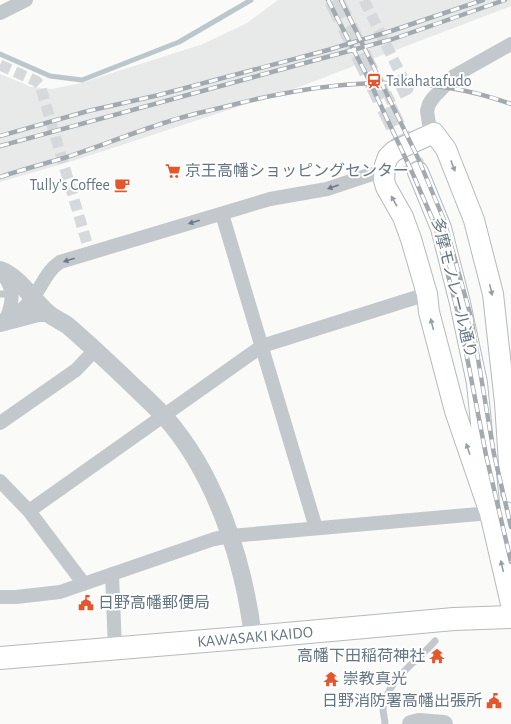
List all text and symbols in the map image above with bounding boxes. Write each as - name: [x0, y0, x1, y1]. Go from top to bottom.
- station icon: Takahatafudo: [365, 72, 383, 90]
- place label: Takahatafudo: [386, 73, 472, 89]
- one-way arrow: [451, 161, 457, 173]
- supermarket icon: 京王高幡ショッピングセンター: [164, 162, 182, 180]
- place label: 京王高幡ショッピングセンター: [185, 162, 409, 179]
- cafe icon: Tully's Coffee: [113, 176, 131, 194]
- place label: Tully's Coffee: [30, 177, 110, 194]
- one-way arrow: [327, 184, 339, 190]
- one-way arrow: [390, 195, 397, 207]
- street label: 多摩モノレール通り: [429, 216, 480, 360]
- one-way arrow: [187, 219, 199, 225]
- one-way arrow: [63, 257, 75, 263]
- one-way arrow: [489, 284, 495, 296]
- one-way arrow: [429, 318, 435, 330]
- one-way arrow: [465, 443, 471, 455]
- one-way arrow: [499, 560, 505, 572]
- public building icon: 日野高幡郵便局: [77, 594, 95, 612]
- place label: 日野高幡郵便局: [98, 594, 210, 611]
- street label: KAWASAKI KAIDO: [196, 624, 314, 650]
- place label: 高幡下田稲荷神社: [297, 647, 425, 664]
- temple icon: 高幡下田稲荷神社: [428, 647, 446, 665]
- temple icon: 崇教真光: [322, 670, 340, 688]
- place label: 崇教真光: [343, 670, 407, 687]
- place label: 日野消防署高幡出張所: [322, 692, 482, 709]
- public building icon: 日野消防署高幡出張所: [485, 692, 503, 710]

